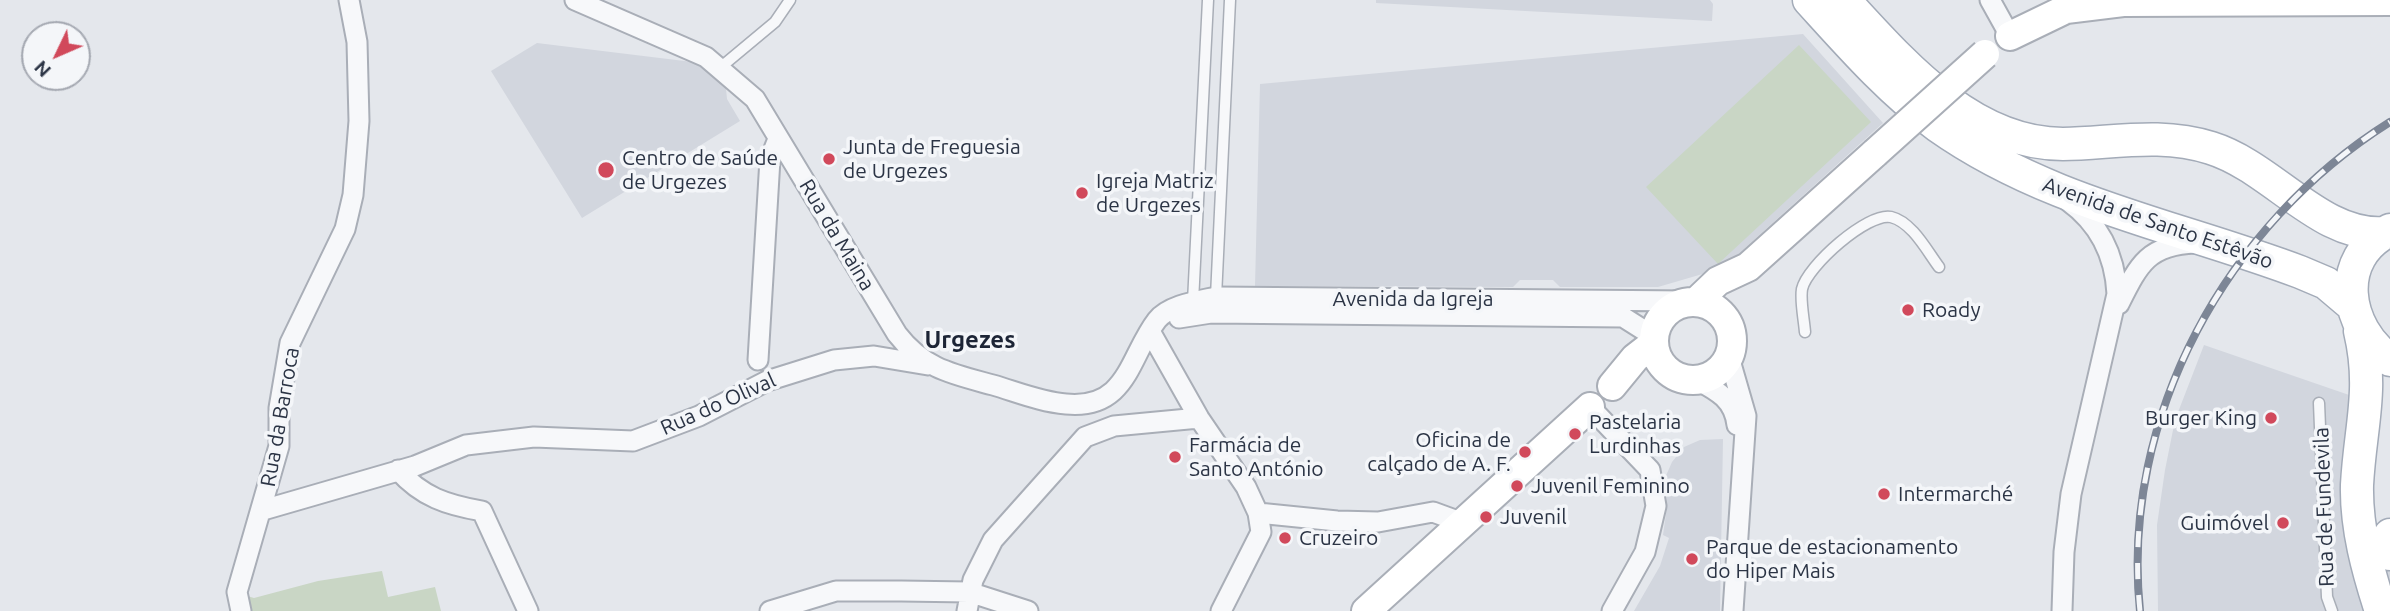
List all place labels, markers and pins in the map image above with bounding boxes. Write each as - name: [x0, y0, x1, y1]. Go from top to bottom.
- place label: Junta de Freguesia de Urgezes: [843, 134, 1021, 184]
- place label: Centro de Saúde de Urgezes: [622, 145, 778, 195]
- marker: Junta de Freguesia de Urgezes: [821, 151, 837, 167]
- marker: Centro de Saúde de Urgezes: [596, 160, 616, 180]
- place label: Igreja Matriz de Urgezes: [1096, 168, 1214, 218]
- marker: Igreja Matriz de Urgezes: [1074, 185, 1090, 201]
- place label: Roady: [1922, 297, 1981, 323]
- marker: Roady: [1900, 302, 1916, 318]
- place label: Burger King: [2145, 405, 2257, 431]
- place label: Pastelaria Lurdinhas: [1589, 409, 1681, 459]
- marker: Burger King: [2263, 410, 2279, 426]
- marker: Pastelaria Lurdinhas: [1567, 426, 1583, 442]
- place label: Oficina de calçado de A. F.: [1367, 427, 1511, 477]
- place label: Farmácia de Santo António: [1189, 432, 1324, 482]
- marker: Oficina de calçado de A. F.: [1517, 444, 1533, 460]
- marker: Farmácia de Santo António: [1167, 449, 1183, 465]
- place label: Juvenil Feminino: [1531, 473, 1690, 499]
- marker: Juvenil Feminino: [1509, 478, 1525, 494]
- place label: Intermarché: [1898, 481, 2013, 507]
- marker: Intermarché: [1876, 486, 1892, 502]
- place label: Juvenil: [1500, 504, 1567, 530]
- marker: Juvenil: [1478, 509, 1494, 525]
- place label: Guimóvel: [2180, 510, 2269, 536]
- marker: Guimóvel: [2275, 515, 2291, 531]
- place label: Cruzeiro: [1299, 525, 1378, 551]
- marker: Cruzeiro: [1277, 530, 1293, 546]
- place label: Parque de estacionamento do Hiper Mais: [1706, 534, 1958, 584]
- marker: Parque de estacionamento do Hiper Mais: [1684, 551, 1700, 567]

